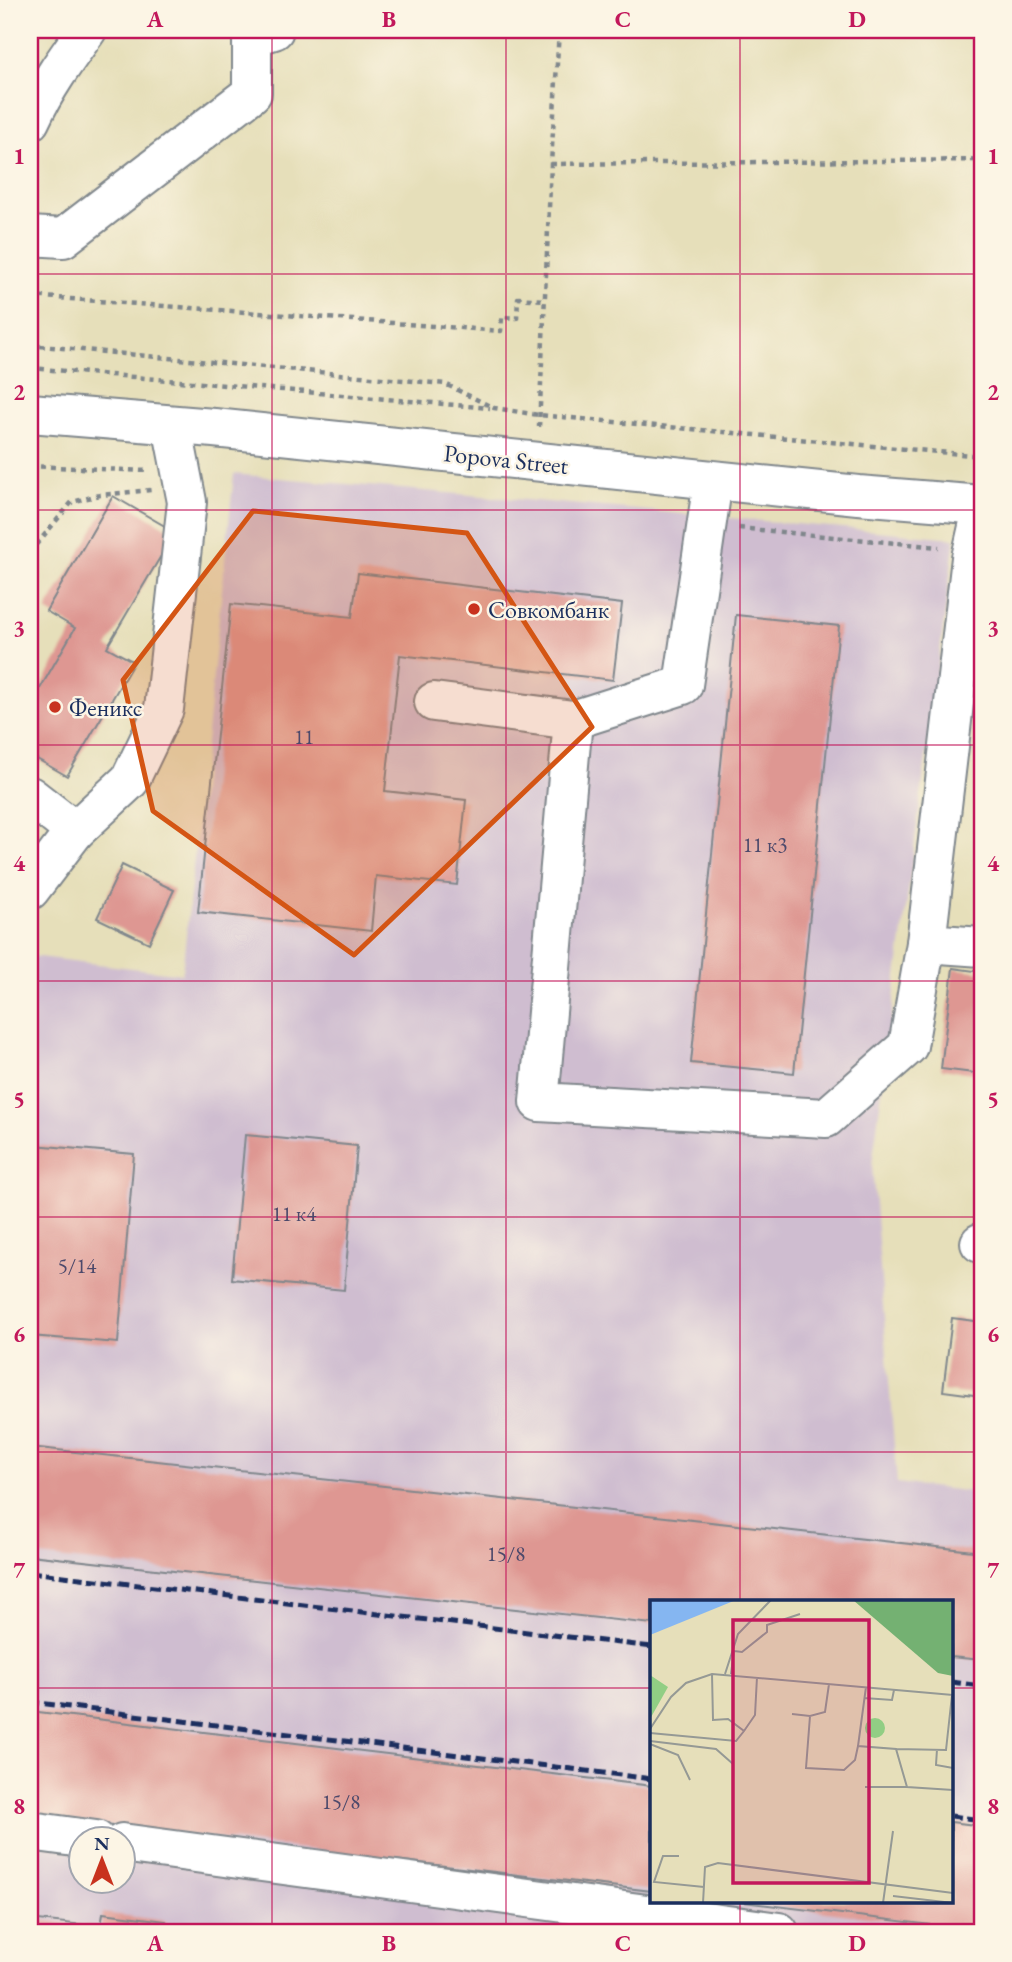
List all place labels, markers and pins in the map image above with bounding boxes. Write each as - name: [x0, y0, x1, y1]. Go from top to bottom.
- place label: Совкомбанк: [488, 594, 610, 625]
- marker: Совкомбанк: [466, 601, 482, 617]
- place label: Феникс: [69, 692, 143, 723]
- marker: Феникс: [47, 699, 63, 715]

